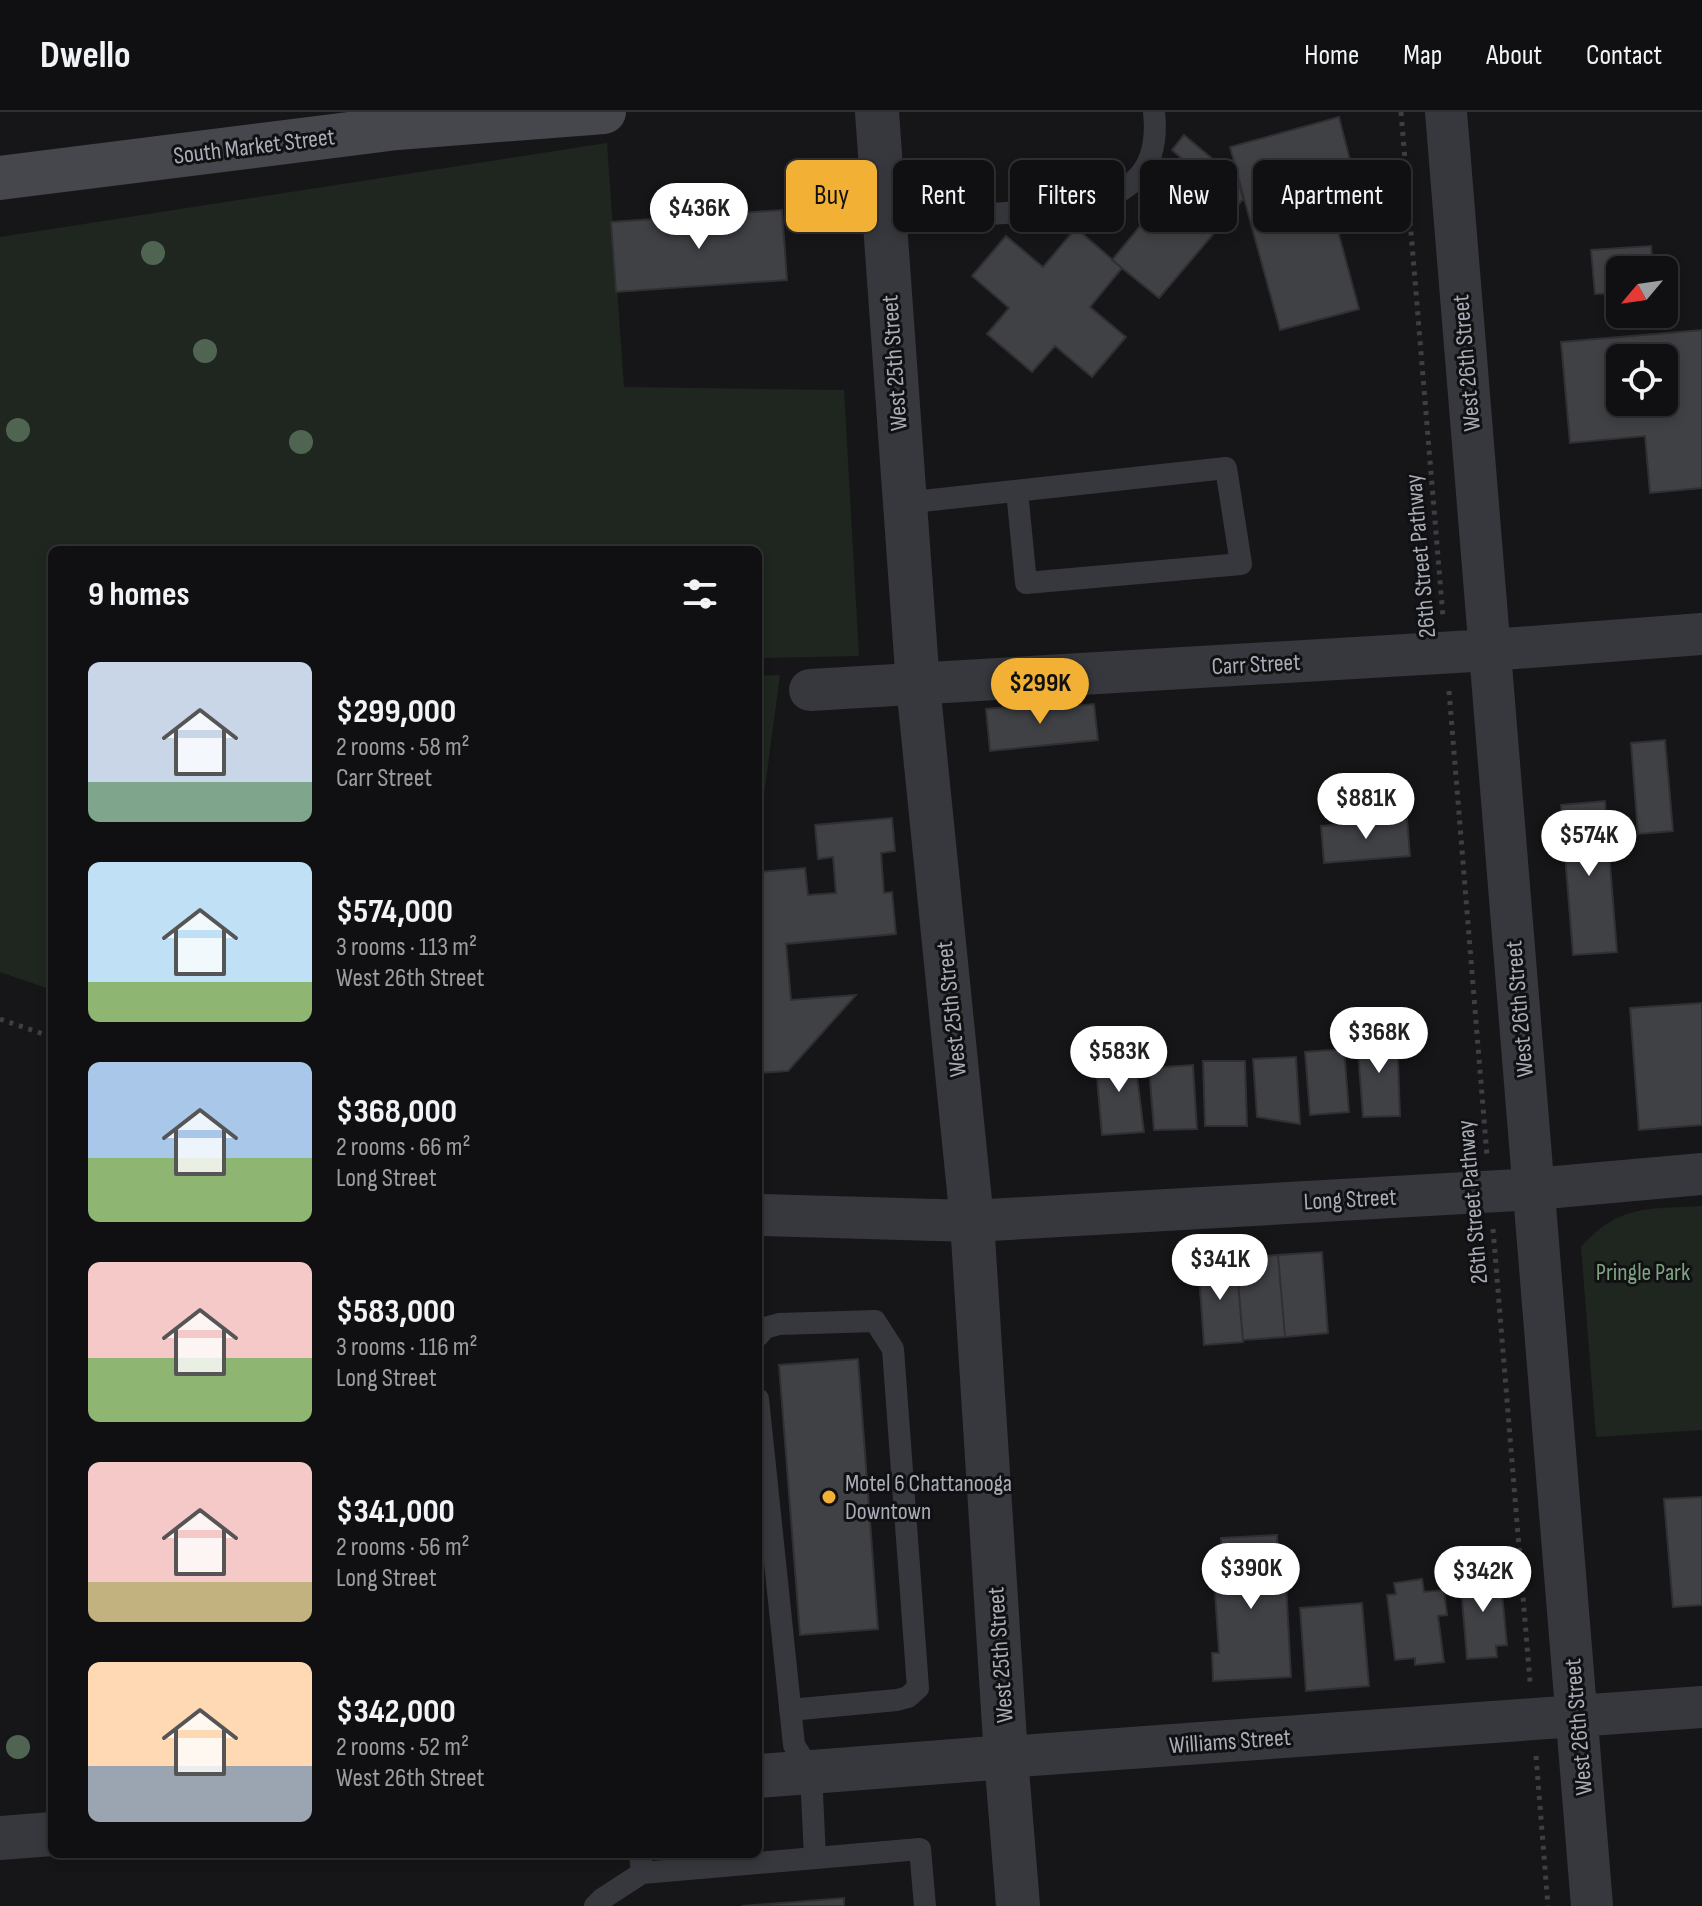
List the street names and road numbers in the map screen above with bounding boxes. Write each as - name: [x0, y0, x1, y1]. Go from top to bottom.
- street label: South Market Street: [172, 122, 336, 171]
- street label: West 26th Street: [1446, 293, 1487, 432]
- street label: West 25th Street: [875, 294, 914, 432]
- street label: 26th Street Pathway: [1399, 473, 1442, 639]
- street label: Carr Street: [1211, 648, 1301, 681]
- street label: West 26th Street: [1499, 939, 1540, 1078]
- street label: West 25th Street: [930, 940, 973, 1078]
- street label: 26th Street Pathway: [1451, 1119, 1494, 1285]
- street label: Long Street: [1303, 1183, 1397, 1216]
- street label: West 25th Street: [981, 1586, 1020, 1724]
- street label: West 26th Street: [1558, 1657, 1599, 1796]
- street label: Williams Street: [1168, 1723, 1292, 1760]

